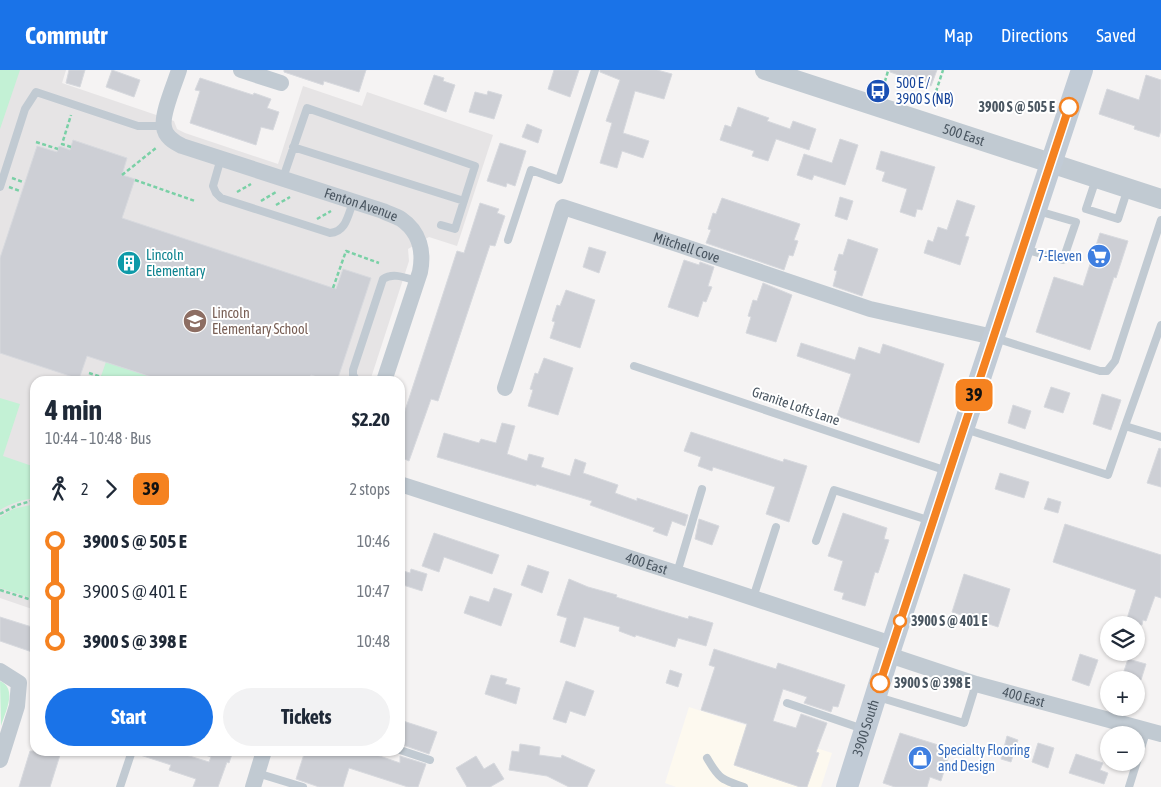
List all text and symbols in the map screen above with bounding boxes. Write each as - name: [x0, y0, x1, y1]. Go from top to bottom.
- text: Commutr: [25, 22, 107, 49]
- text: Map: [944, 25, 973, 46]
- text: Directions: [1001, 25, 1068, 46]
- text: Saved: [1096, 25, 1136, 46]
- place label: 500 E / 3900 S (NB): [896, 75, 954, 107]
- bus stop icon: 500 E / 3900 S (NB): [865, 78, 891, 104]
- marker: 3900 S @ 505 E: [1059, 97, 1079, 117]
- place label: 3900 S @ 505 E: [979, 99, 1055, 115]
- street label: 500 East: [941, 120, 987, 149]
- street label: Fenton Avenue: [322, 185, 400, 224]
- street label: Mitchell Cove: [651, 229, 722, 266]
- supermarket icon: 7-Eleven: [1086, 243, 1112, 269]
- place label: Lincoln Elementary: [146, 247, 206, 279]
- place label: 7-Eleven: [1037, 248, 1082, 264]
- building icon: Lincoln Elementary: [116, 250, 142, 276]
- place label: Lincoln Elementary School: [212, 305, 308, 337]
- school or university icon: Lincoln Elementary School: [182, 308, 208, 334]
- line badge: 39: [952, 379, 996, 411]
- street label: Granite Lofts Lane: [750, 383, 842, 429]
- text: 39: [966, 384, 982, 405]
- text: 4 min: [45, 394, 102, 426]
- text: $2.20: [352, 408, 390, 430]
- text: 10:44 – 10:48 · Bus: [45, 429, 151, 447]
- icon: walk: [45, 475, 73, 503]
- icon: forward: [97, 475, 125, 503]
- text: 39: [143, 478, 159, 499]
- text: 2: [81, 480, 89, 498]
- text: 2 stops: [349, 480, 390, 498]
- text: 3900 S @ 505 E: [83, 530, 187, 552]
- text: 10:46: [357, 532, 390, 550]
- street label: 400 East: [624, 549, 670, 578]
- text: 3900 S @ 401 E: [83, 580, 187, 602]
- text: 10:47: [357, 582, 390, 600]
- place label: 3900 S @ 401 E: [911, 613, 988, 629]
- marker: 3900 S @ 401 E: [893, 614, 907, 628]
- map controls: [1100, 616, 1145, 771]
- button: layers: [1100, 616, 1145, 661]
- text: 3900 S @ 398 E: [83, 630, 187, 652]
- text: 10:48: [357, 632, 390, 650]
- button: +: [1100, 671, 1145, 716]
- marker: 3900 S @ 398 E: [870, 673, 890, 693]
- place label: 3900 S @ 398 E: [894, 675, 971, 691]
- street label: 400 East: [1001, 684, 1047, 710]
- button: Start: [45, 688, 213, 746]
- button: Tickets: [223, 688, 390, 746]
- street label: 3900 South: [849, 698, 882, 758]
- button: −: [1100, 726, 1145, 771]
- place label: Specialty Flooring and Design: [938, 742, 1030, 774]
- shop icon: Specialty Flooring and Design: [907, 745, 933, 771]

